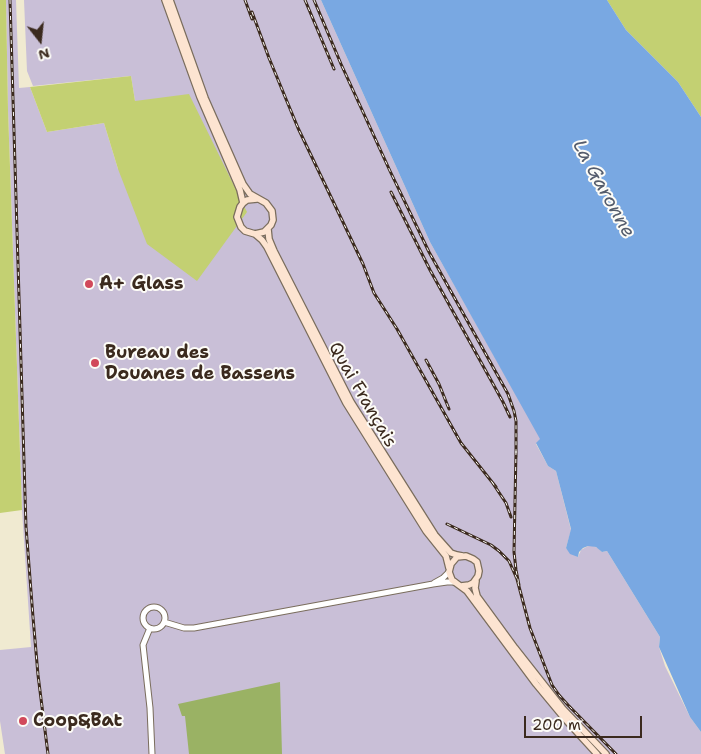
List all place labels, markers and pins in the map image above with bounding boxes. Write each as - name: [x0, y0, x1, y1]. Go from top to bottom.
- place label: A+ Glass: [99, 273, 184, 295]
- marker: A+ Glass: [83, 278, 95, 290]
- place label: Bureau des Douanes de Bassens: [105, 342, 295, 384]
- marker: Bureau des Douanes de Bassens: [89, 357, 101, 369]
- place label: Coop&Bat: [33, 710, 122, 732]
- marker: Coop&Bat: [17, 715, 29, 727]

